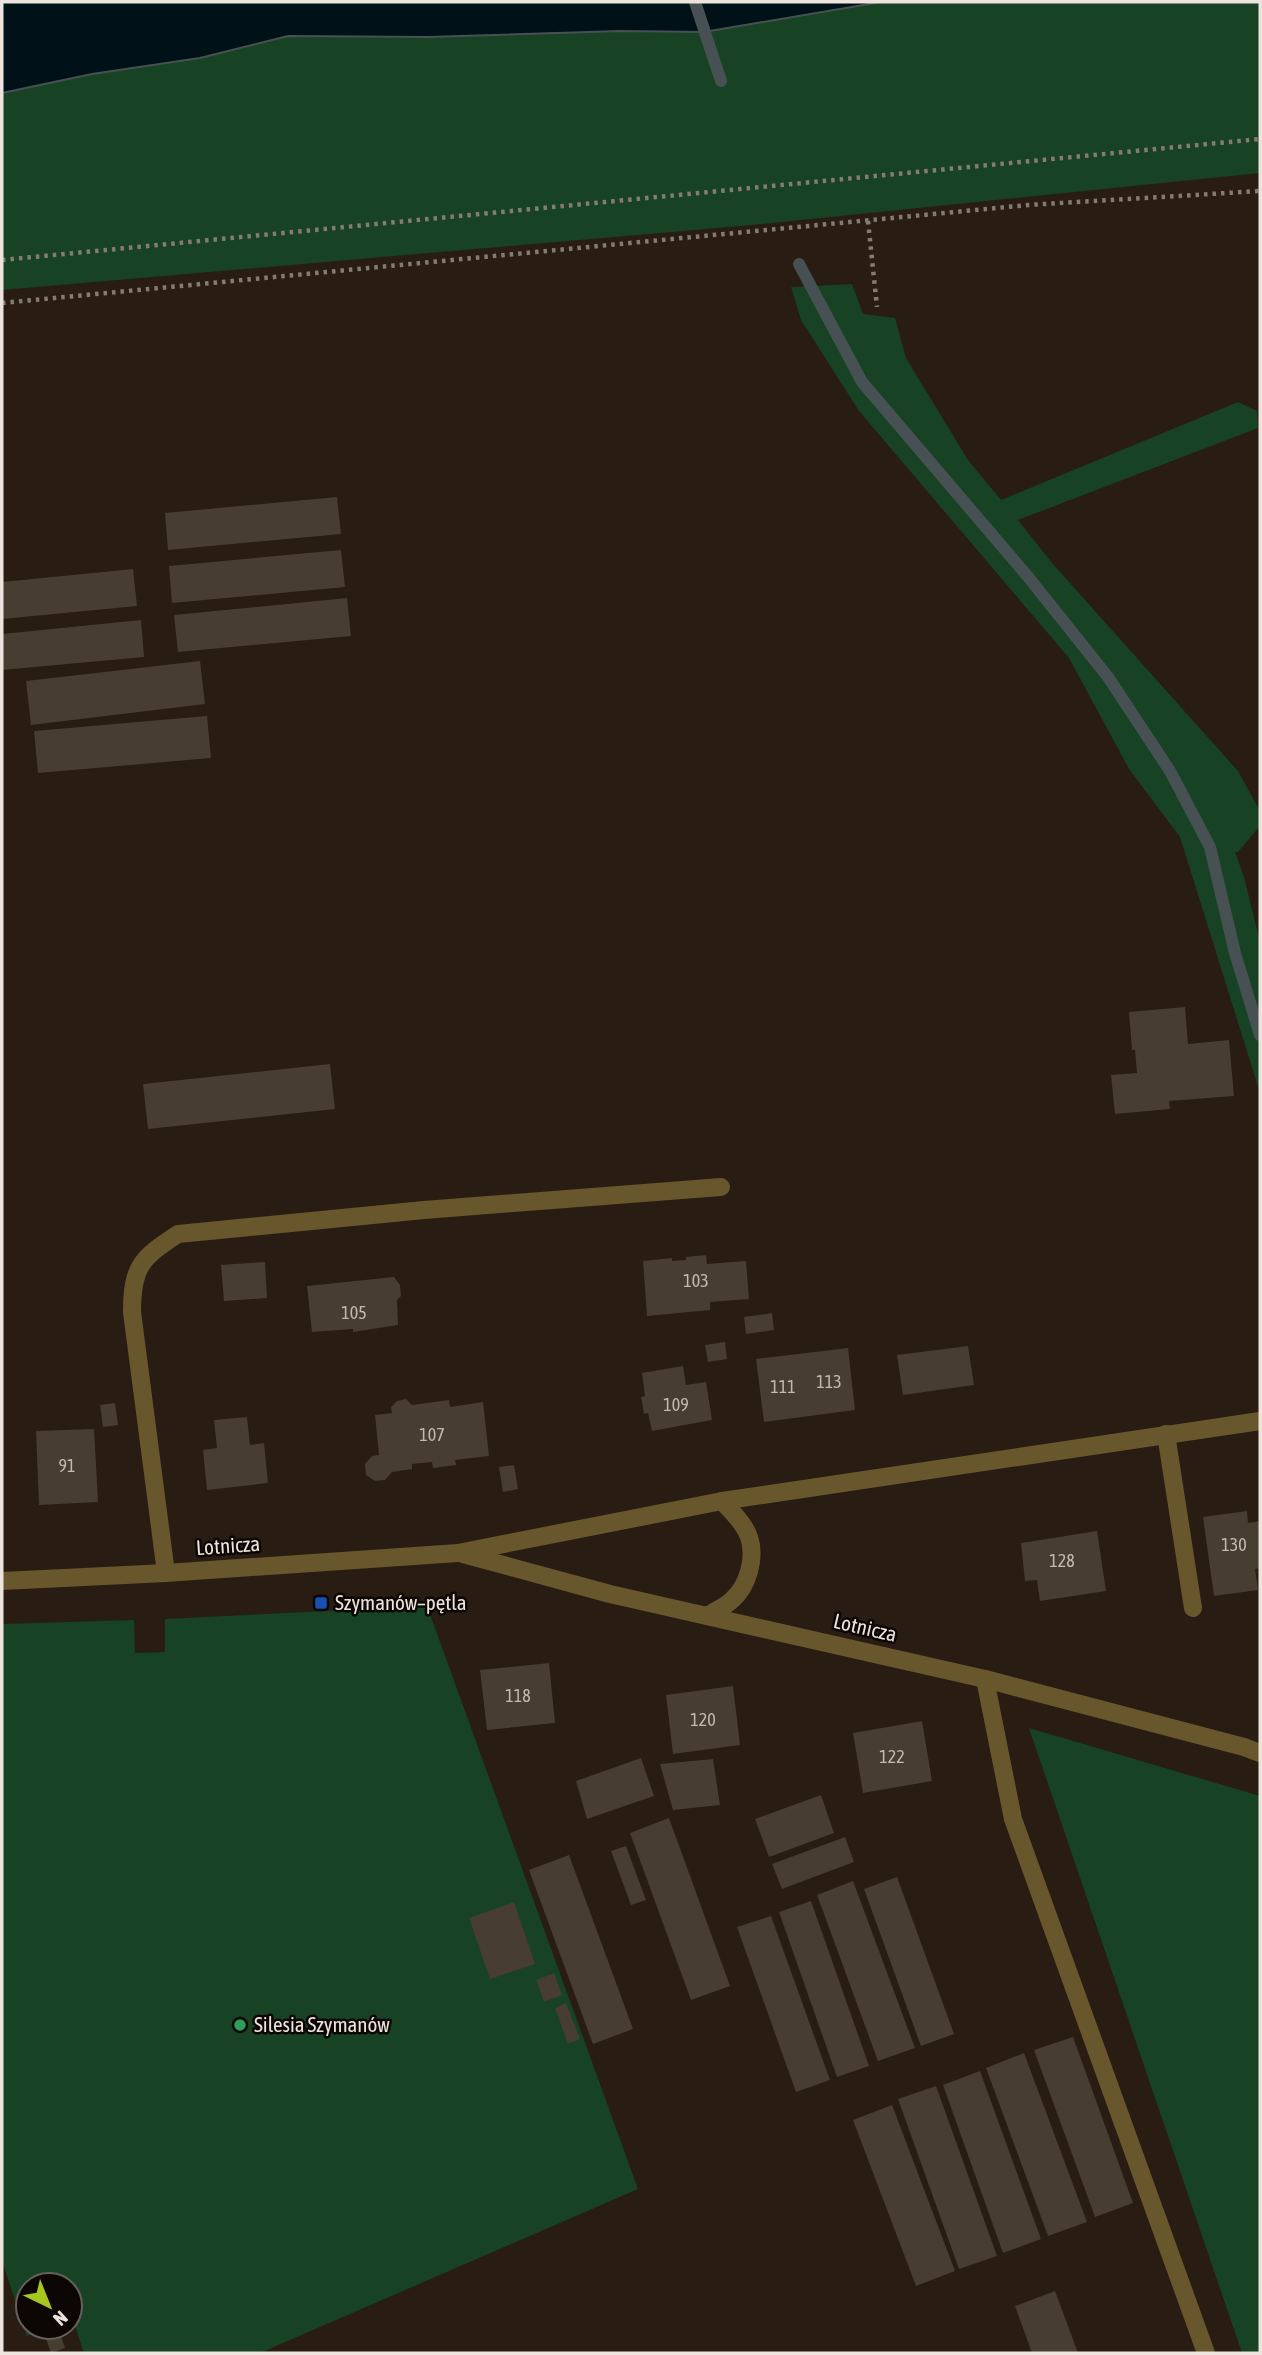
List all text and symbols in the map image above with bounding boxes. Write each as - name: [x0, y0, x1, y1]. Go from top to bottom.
- house number: 103: [683, 1270, 709, 1291]
- house number: 105: [341, 1302, 367, 1323]
- house number: 113: [816, 1371, 842, 1392]
- house number: 111: [770, 1376, 796, 1397]
- house number: 109: [663, 1394, 689, 1415]
- house number: 107: [419, 1424, 445, 1445]
- house number: 91: [59, 1455, 75, 1476]
- street label: Lotnicza: [195, 1531, 261, 1559]
- house number: 130: [1221, 1534, 1247, 1555]
- house number: 128: [1049, 1550, 1075, 1571]
- place label: Szymanów–pętla: [335, 1590, 467, 1614]
- marker: Szymanów–pętla: [313, 1595, 329, 1611]
- street label: Lotnicza: [831, 1608, 899, 1646]
- house number: 118: [505, 1685, 531, 1706]
- house number: 120: [690, 1709, 716, 1730]
- house number: 122: [879, 1746, 905, 1767]
- place label: Silesia Szymanów: [254, 2012, 390, 2036]
- marker: Silesia Szymanów: [232, 2017, 248, 2033]
- north arrow: [14, 2271, 84, 2341]
- text: N: [49, 2307, 72, 2330]

